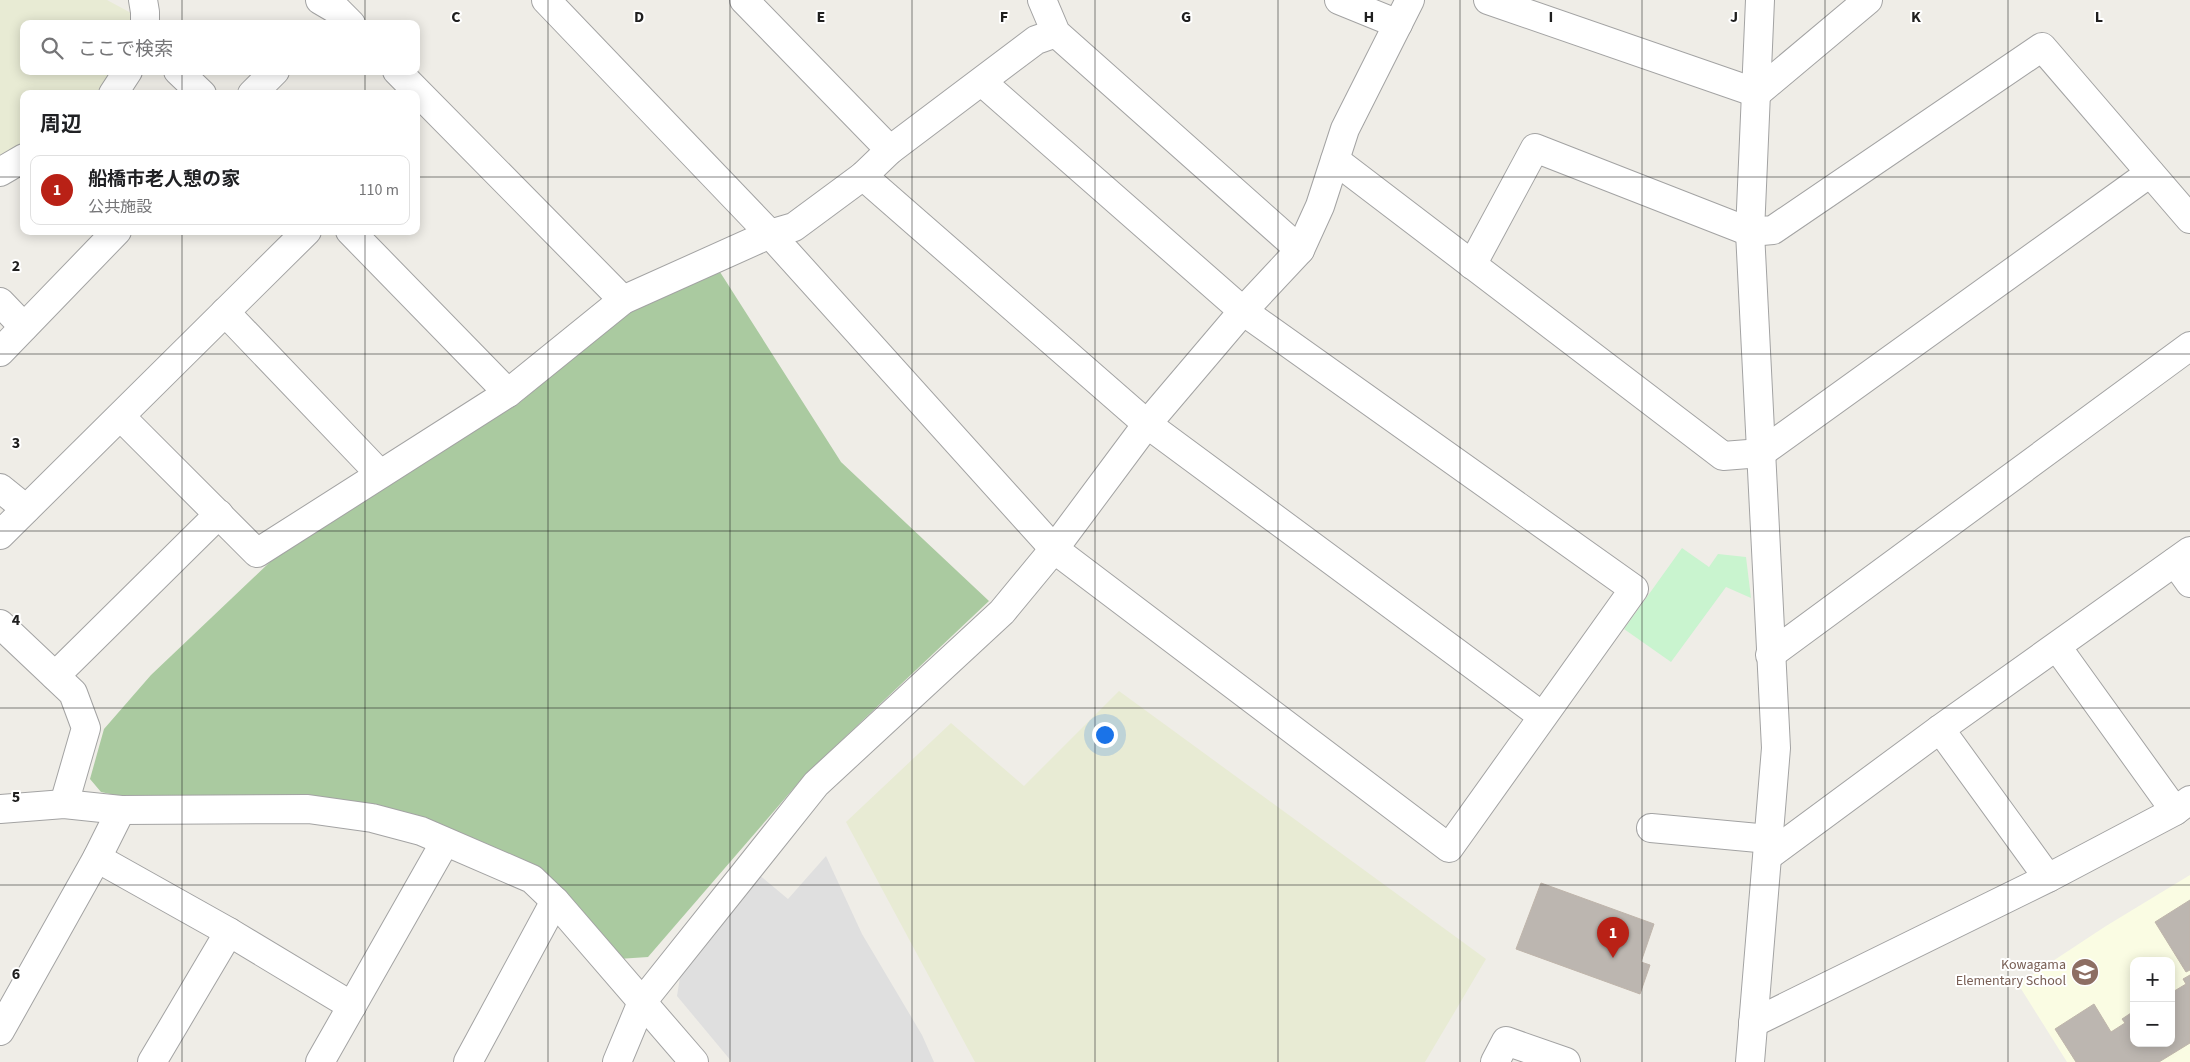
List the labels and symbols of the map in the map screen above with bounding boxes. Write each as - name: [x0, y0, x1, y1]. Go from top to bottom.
- text: C: [451, 6, 461, 28]
- text: D: [634, 6, 644, 28]
- text: E: [817, 6, 825, 28]
- text: F: [1000, 6, 1008, 28]
- text: G: [1181, 6, 1191, 28]
- text: H: [1364, 6, 1374, 28]
- text: I: [1549, 6, 1553, 28]
- text: J: [1730, 6, 1738, 28]
- text: K: [1911, 6, 1921, 28]
- text: L: [2095, 6, 2103, 28]
- text: 2: [12, 255, 20, 277]
- text: 3: [12, 432, 20, 454]
- text: 4: [12, 609, 21, 631]
- your location: [1092, 722, 1118, 748]
- text: 5: [12, 786, 20, 808]
- pin: 1: [1597, 917, 1629, 958]
- place label: Kowagama Elementary School: [1956, 955, 2066, 991]
- school or university icon: Kowagama Elementary School: [2070, 957, 2100, 987]
- text: 6: [12, 963, 20, 985]

